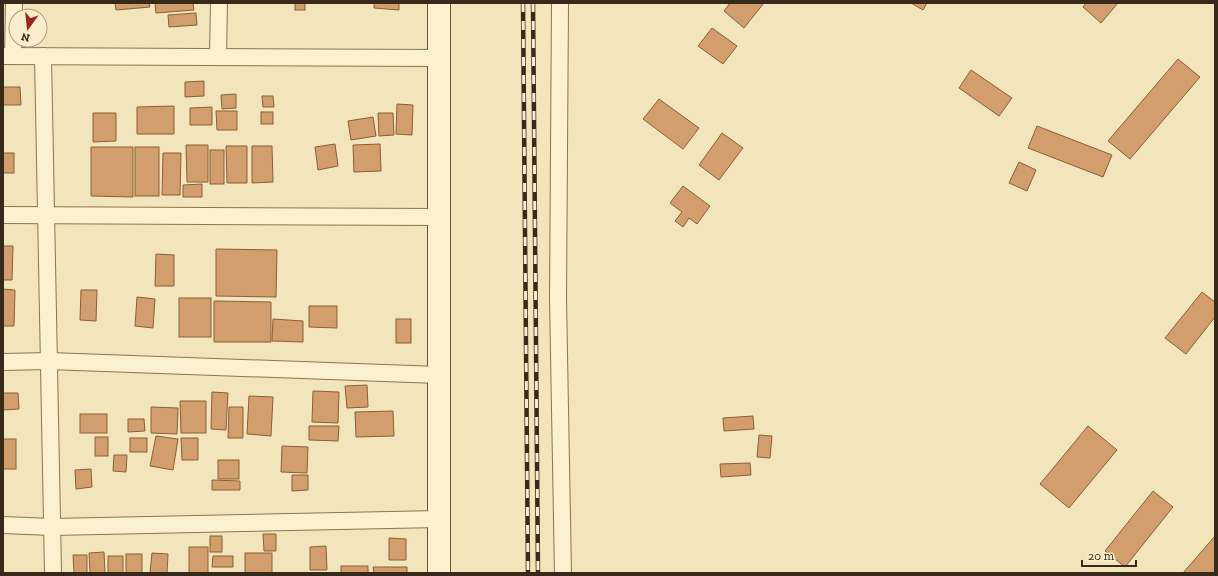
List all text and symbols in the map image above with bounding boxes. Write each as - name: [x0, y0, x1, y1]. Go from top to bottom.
- north arrow: [8, 8, 48, 48]
- text: N: [19, 30, 31, 45]
- scale bar: [1082, 542, 1136, 568]
- text: 20 m: [1088, 549, 1115, 563]

